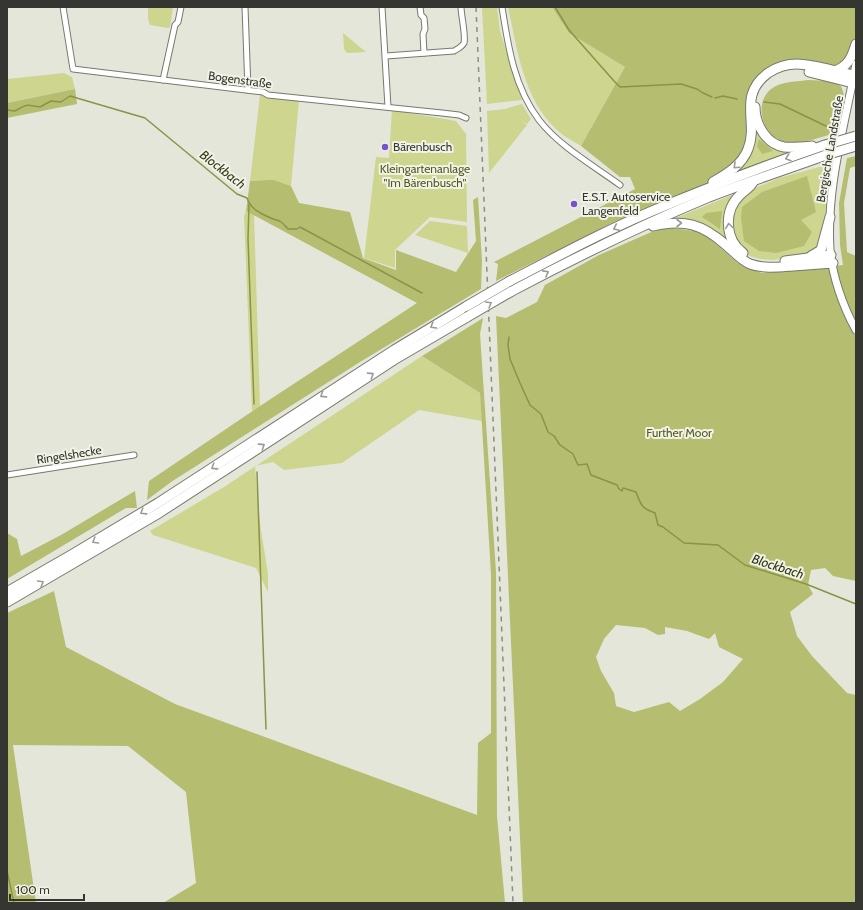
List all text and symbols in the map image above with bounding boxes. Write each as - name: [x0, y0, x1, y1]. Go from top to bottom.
- street label: Bogenstraße: [207, 68, 273, 91]
- street label: Bergische Landstraße: [813, 94, 846, 203]
- place label: Bärenbusch: [393, 139, 452, 154]
- marker: Bärenbusch: [380, 142, 390, 152]
- water label: Blockbach: [197, 146, 249, 192]
- one-way arrow: [785, 153, 792, 162]
- park label: Kleingartenanlage "Im Bärenbusch": [380, 161, 470, 190]
- one-way arrow: [733, 162, 740, 169]
- place label: E.S.T. Autoservice Langenfeld: [582, 189, 670, 218]
- marker: E.S.T. Autoservice Langenfeld: [569, 199, 579, 209]
- one-way arrow: [676, 219, 682, 227]
- one-way arrow: [613, 223, 620, 231]
- one-way arrow: [725, 223, 734, 229]
- one-way arrow: [542, 270, 549, 278]
- one-way arrow: [485, 301, 492, 309]
- one-way arrow: [430, 322, 437, 329]
- one-way arrow: [367, 372, 374, 380]
- one-way arrow: [320, 390, 327, 398]
- park label: Further Moor: [646, 425, 712, 440]
- street label: Ringelshecke: [35, 442, 103, 467]
- one-way arrow: [258, 443, 265, 451]
- one-way arrow: [211, 462, 218, 469]
- one-way arrow: [140, 507, 147, 514]
- one-way arrow: [92, 536, 99, 544]
- water label: Blockbach: [750, 550, 806, 582]
- one-way arrow: [37, 581, 44, 588]
- scale bar: [10, 876, 84, 902]
- text: 100 m: [16, 882, 50, 897]

